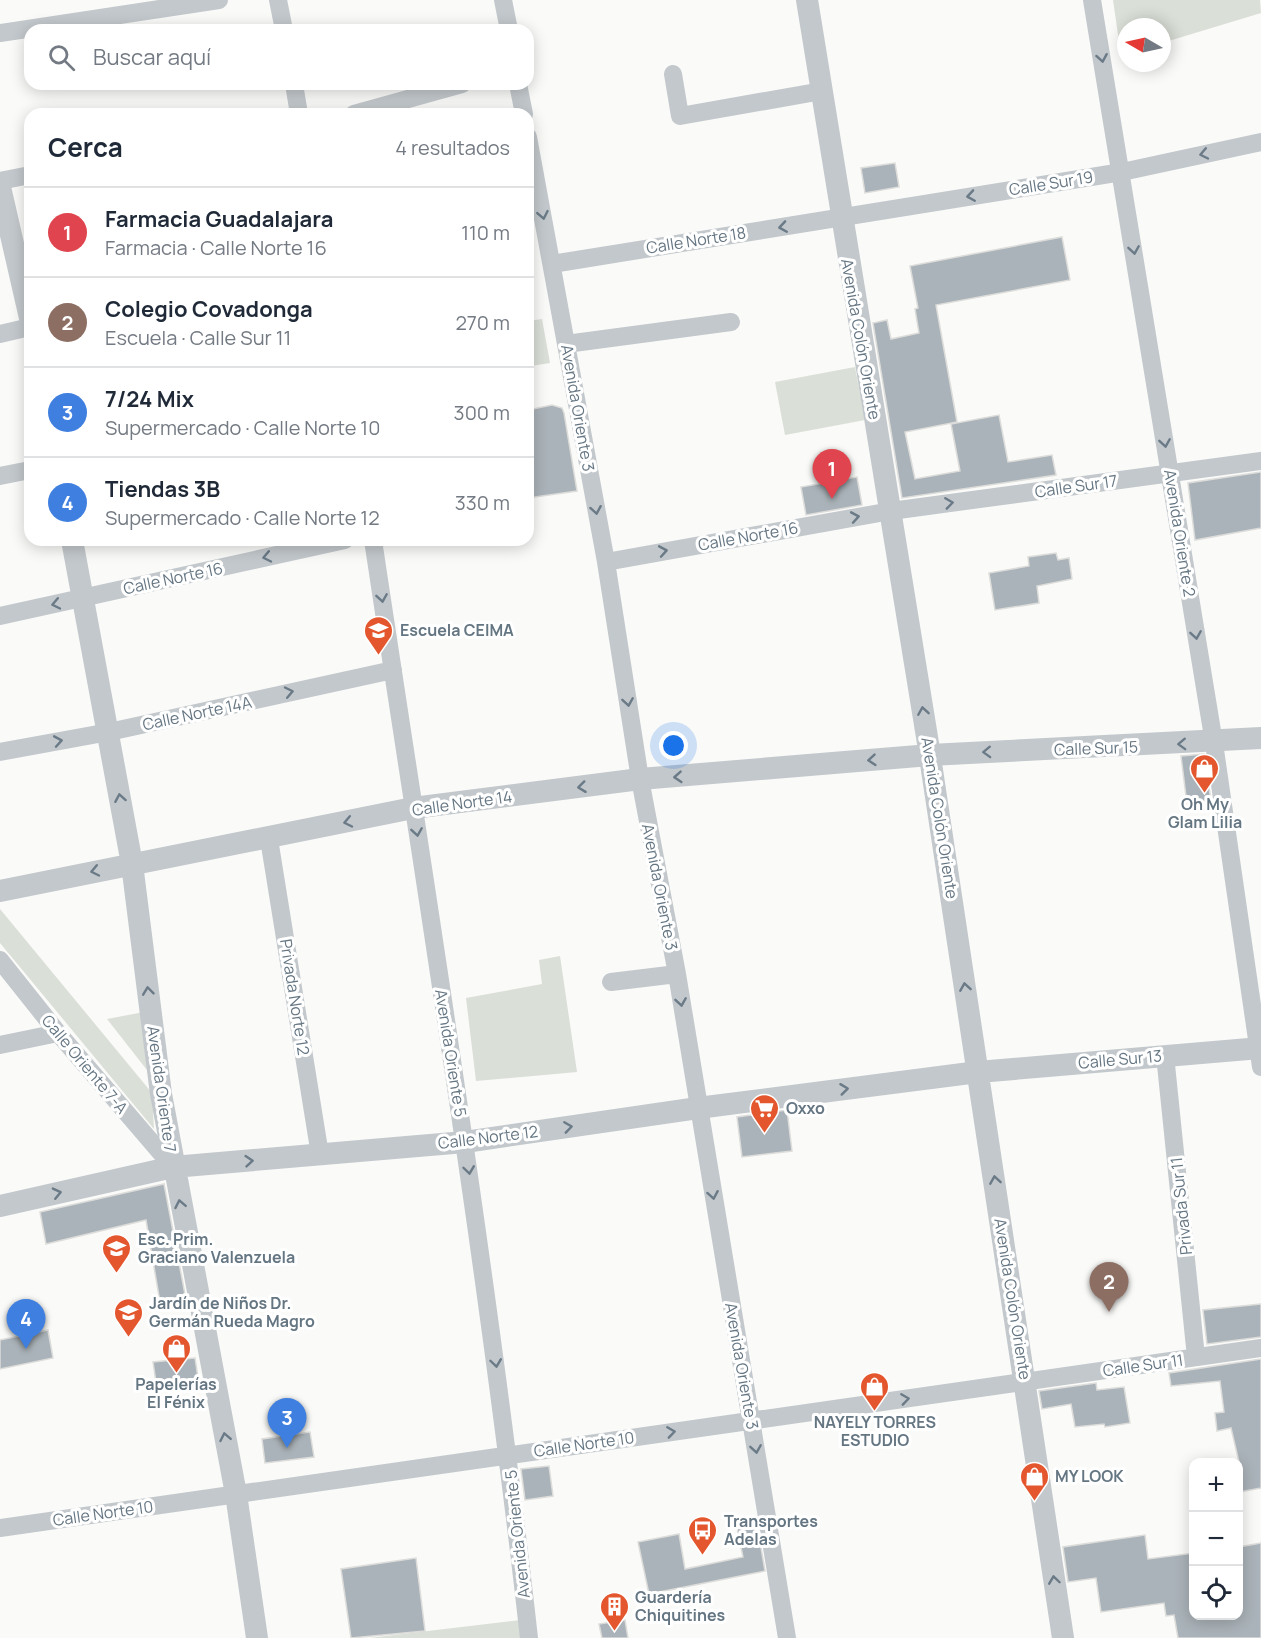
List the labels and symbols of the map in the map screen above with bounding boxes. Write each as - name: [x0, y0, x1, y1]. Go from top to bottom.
- north arrow: [1117, 18, 1171, 72]
- one-way arrow: [1095, 52, 1108, 62]
- one-way arrow: [1199, 147, 1209, 160]
- street label: Calle Sur 19: [1007, 165, 1095, 201]
- one-way arrow: [966, 190, 975, 202]
- one-way arrow: [536, 209, 549, 219]
- one-way arrow: [778, 220, 787, 232]
- street label: Calle Norte 18: [645, 221, 747, 259]
- one-way arrow: [1128, 245, 1140, 255]
- street label: Avenida Colón Oriente: [836, 257, 886, 421]
- street label: Avenida Oriente 3: [556, 343, 600, 473]
- one-way arrow: [1158, 437, 1171, 447]
- pin: 1: [812, 450, 852, 499]
- street label: Avenida Oriente 2: [1159, 468, 1201, 598]
- street label: Calle Sur 17: [1033, 469, 1119, 503]
- one-way arrow: [944, 497, 954, 509]
- one-way arrow: [589, 505, 602, 515]
- one-way arrow: [850, 511, 860, 524]
- street label: Calle Norte 16: [696, 516, 800, 556]
- one-way arrow: [658, 546, 668, 558]
- one-way arrow: [263, 550, 273, 563]
- street label: Calle Norte 16: [121, 557, 225, 599]
- one-way arrow: [375, 592, 388, 602]
- one-way arrow: [52, 596, 62, 609]
- school or university icon: Escuela CEIMA: [363, 614, 395, 656]
- place label: Escuela CEIMA: [400, 619, 514, 641]
- one-way arrow: [1189, 630, 1202, 640]
- one-way arrow: [284, 687, 294, 700]
- street label: Calle Norte 14A: [140, 691, 254, 735]
- one-way arrow: [621, 697, 634, 707]
- one-way arrow: [918, 706, 930, 716]
- your location: [659, 731, 688, 760]
- one-way arrow: [52, 735, 62, 748]
- street label: Avenida Colón Oriente: [916, 736, 964, 900]
- street label: Calle Sur 15: [1054, 736, 1138, 760]
- one-way arrow: [1177, 737, 1186, 750]
- one-way arrow: [982, 746, 991, 759]
- shop icon: Oh My Glam Lilia: [1189, 752, 1221, 794]
- one-way arrow: [867, 753, 877, 766]
- one-way arrow: [673, 770, 682, 783]
- one-way arrow: [577, 780, 587, 793]
- street label: Calle Norte 14: [411, 785, 513, 821]
- one-way arrow: [115, 793, 127, 802]
- place label: Oh My Glam Lilia: [1168, 793, 1242, 833]
- one-way arrow: [343, 815, 353, 828]
- street label: Avenida Oriente 3: [637, 822, 683, 952]
- one-way arrow: [411, 828, 423, 837]
- one-way arrow: [90, 864, 100, 877]
- street label: Privada Norte 12: [275, 937, 315, 1057]
- one-way arrow: [960, 982, 972, 991]
- one-way arrow: [142, 986, 155, 995]
- street label: Avenida Oriente 5: [430, 988, 472, 1118]
- one-way arrow: [675, 998, 687, 1007]
- street label: Calle Oriente 7-A: [37, 1010, 133, 1118]
- street label: Avenida Oriente 7: [142, 1024, 182, 1154]
- street label: Calle Sur 13: [1077, 1044, 1163, 1074]
- one-way arrow: [840, 1084, 849, 1096]
- supermarket icon: Oxxo: [749, 1092, 781, 1134]
- place label: Oxxo: [786, 1097, 825, 1119]
- street label: Calle Norte 12: [437, 1120, 539, 1154]
- one-way arrow: [563, 1121, 573, 1133]
- one-way arrow: [244, 1154, 253, 1167]
- street label: Privada Sur 11: [1165, 1156, 1197, 1256]
- one-way arrow: [462, 1166, 474, 1175]
- one-way arrow: [989, 1175, 1001, 1184]
- one-way arrow: [52, 1188, 62, 1201]
- one-way arrow: [706, 1190, 718, 1199]
- one-way arrow: [174, 1199, 187, 1209]
- street label: Avenida Colón Oriente: [989, 1217, 1037, 1381]
- place label: Esc. Prim. Graciano Valenzuela: [138, 1228, 295, 1268]
- school or university icon: Esc. Prim. Graciano Valenzuela: [101, 1232, 133, 1274]
- pin: 2: [1090, 1262, 1128, 1312]
- place label: Jardín de Niños Dr. Germán Rueda Magro: [149, 1292, 315, 1332]
- school or university icon: Jardín de Niños Dr. Germán Rueda Magro: [112, 1296, 144, 1338]
- pin: 4: [6, 1300, 46, 1349]
- street label: Avenida Oriente 3: [720, 1301, 764, 1431]
- shop icon: Papelerías El Fénix: [160, 1332, 192, 1374]
- street label: Calle Sur 11: [1101, 1348, 1185, 1382]
- one-way arrow: [489, 1359, 501, 1368]
- shop icon: NAYELY TORRES ESTUDIO: [859, 1370, 891, 1412]
- place label: Papelerías El Fénix: [135, 1373, 217, 1413]
- one-way arrow: [901, 1394, 910, 1406]
- pin: 3: [268, 1398, 306, 1448]
- place label: NAYELY TORRES ESTUDIO: [814, 1411, 936, 1451]
- street label: Calle Norte 10: [532, 1426, 636, 1462]
- one-way arrow: [666, 1427, 675, 1439]
- one-way arrow: [219, 1432, 232, 1442]
- one-way arrow: [749, 1444, 762, 1454]
- shop icon: MY LOOK: [1018, 1460, 1050, 1502]
- place label: MY LOOK: [1055, 1465, 1124, 1487]
- street label: Avenida Oriente 5: [499, 1469, 535, 1599]
- street label: Calle Norte 10: [51, 1495, 155, 1531]
- place label: Transportes Adelas: [724, 1510, 818, 1550]
- bus stop icon: Transportes Adelas: [687, 1514, 719, 1556]
- one-way arrow: [1049, 1575, 1061, 1585]
- place label: Guardería Chiquitines: [635, 1586, 726, 1626]
- building icon: Guardería Chiquitines: [598, 1590, 630, 1632]

